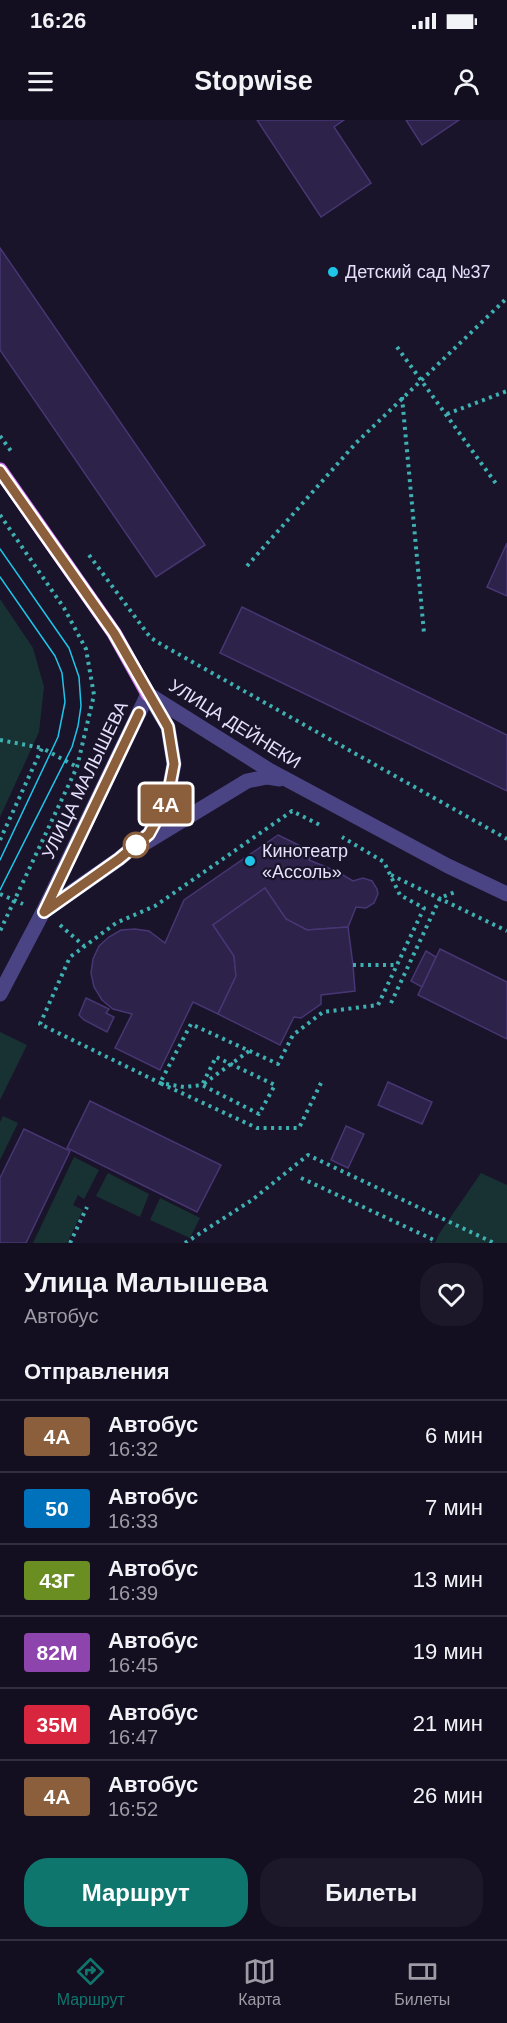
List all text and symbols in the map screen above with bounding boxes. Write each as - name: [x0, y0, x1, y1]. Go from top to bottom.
- text: 16:26: [30, 8, 86, 33]
- icon: menu: [24, 65, 57, 98]
- icon: person: [450, 65, 483, 98]
- text: Stopwise: [194, 66, 313, 96]
- place label: Детский сад №37: [345, 262, 490, 282]
- marker: Детский сад №37: [326, 265, 340, 279]
- street label: УЛИЦА ДЕЙНЕКИ: [165, 675, 305, 773]
- street label: УЛИЦА МАЛЫШЕВА: [38, 698, 132, 862]
- line badge: 4А: [139, 784, 193, 824]
- text: 4А: [153, 793, 179, 816]
- unlabelled marker: [123, 832, 149, 858]
- place label: Кинотеатр «Ассоль»: [262, 841, 348, 882]
- marker: Кинотеатр «Ассоль»: [243, 854, 257, 868]
- button: heart: [420, 1263, 483, 1326]
- text: Улица Малышева: [24, 1267, 268, 1298]
- text: Автобус: [24, 1305, 98, 1327]
- text: Отправления: [24, 1359, 170, 1384]
- text: Автобус: [108, 1412, 198, 1437]
- text: 6 мин: [425, 1423, 483, 1448]
- text: 4А: [44, 1425, 70, 1448]
- text: 16:32: [108, 1438, 158, 1460]
- text: Автобус: [108, 1484, 198, 1509]
- text: 7 мин: [425, 1495, 483, 1520]
- text: 50: [45, 1497, 69, 1520]
- text: 16:33: [108, 1510, 158, 1532]
- text: Автобус: [108, 1556, 198, 1581]
- text: 13 мин: [413, 1567, 483, 1592]
- text: 43Г: [39, 1569, 75, 1592]
- text: 16:39: [108, 1582, 158, 1604]
- text: Автобус: [108, 1628, 198, 1653]
- text: 19 мин: [413, 1639, 483, 1664]
- text: 82М: [37, 1641, 77, 1664]
- text: 16:45: [108, 1654, 158, 1676]
- text: Автобус: [108, 1700, 198, 1725]
- text: 21 мин: [413, 1711, 483, 1736]
- text: 35М: [37, 1713, 77, 1736]
- text: 16:47: [108, 1726, 158, 1748]
- text: Автобус: [108, 1772, 198, 1797]
- text: 26 мин: [413, 1783, 483, 1808]
- text: 4А: [44, 1785, 70, 1808]
- text: 16:52: [108, 1798, 158, 1820]
- button: Маршрут: [24, 1858, 248, 1927]
- button: Билеты: [260, 1858, 483, 1927]
- tab: Маршрут: [57, 1955, 125, 2009]
- tab: Карта: [238, 1955, 281, 2009]
- tab: Билеты: [394, 1955, 450, 2009]

